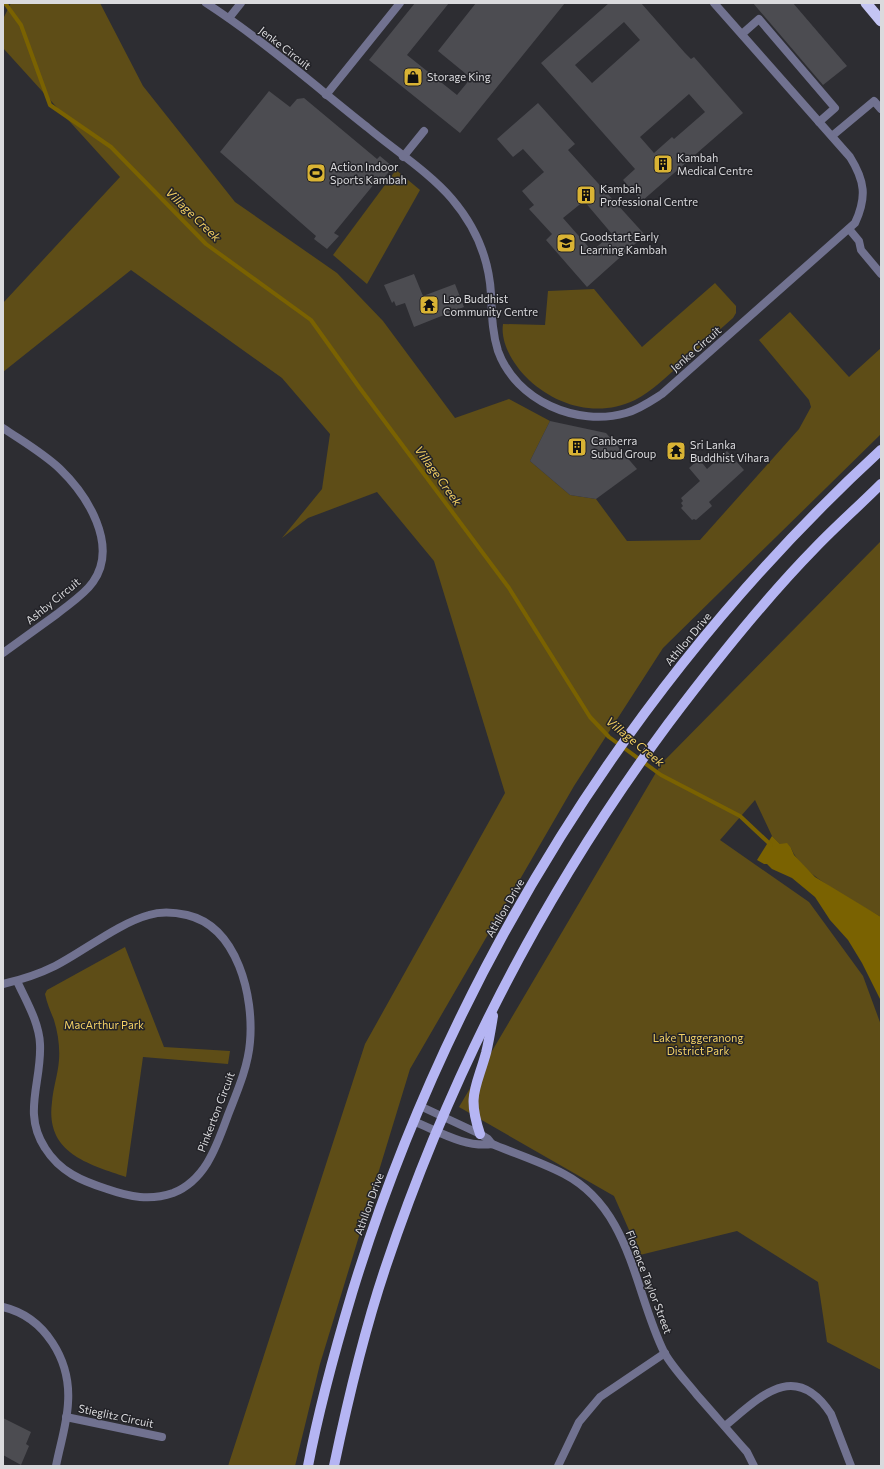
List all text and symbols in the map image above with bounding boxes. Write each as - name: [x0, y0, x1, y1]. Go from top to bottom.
- street label: Jenke Circuit: [256, 23, 314, 73]
- shop icon: Storage King: [402, 66, 424, 88]
- place label: Storage King: [427, 70, 491, 83]
- place label: Kambah Medical Centre: [677, 151, 753, 177]
- building icon: Kambah Medical Centre: [652, 153, 674, 175]
- place label: Action Indoor Sports Kambah: [330, 160, 407, 186]
- sports icon: Action Indoor Sports Kambah: [305, 162, 327, 184]
- place label: Kambah Professional Centre: [600, 182, 698, 208]
- building icon: Kambah Professional Centre: [575, 184, 597, 206]
- water label: Village Creek: [163, 185, 224, 244]
- place label: Goodstart Early Learning Kambah: [580, 230, 667, 256]
- school or university icon: Goodstart Early Learning Kambah: [555, 232, 577, 254]
- place label: Lao Buddhist Community Centre: [443, 292, 538, 318]
- temple icon: Lao Buddhist Community Centre: [418, 294, 440, 316]
- street label: Jenke Circuit: [668, 323, 725, 375]
- place label: Canberra Subud Group: [591, 434, 656, 460]
- building icon: Canberra Subud Group: [566, 436, 588, 458]
- place label: Sri Lanka Buddhist Vihara: [690, 438, 769, 464]
- temple icon: Sri Lanka Buddhist Vihara: [665, 440, 687, 462]
- water label: Village Creek: [412, 443, 466, 509]
- street label: Ashby Circuit: [23, 574, 83, 627]
- street label: Athllon Drive: [662, 609, 714, 668]
- water label: Village Creek: [604, 714, 668, 769]
- street label: Athllon Drive: [483, 876, 527, 939]
- park label: MacArthur Park: [64, 1018, 144, 1031]
- park label: Lake Tuggeranong District Park: [653, 1031, 743, 1057]
- street label: Pinkerton Circuit: [194, 1069, 237, 1154]
- street label: Athllon Drive: [351, 1171, 386, 1237]
- street label: Florence Taylor Street: [624, 1228, 675, 1336]
- street label: Stieglitz Circuit: [77, 1401, 155, 1430]

